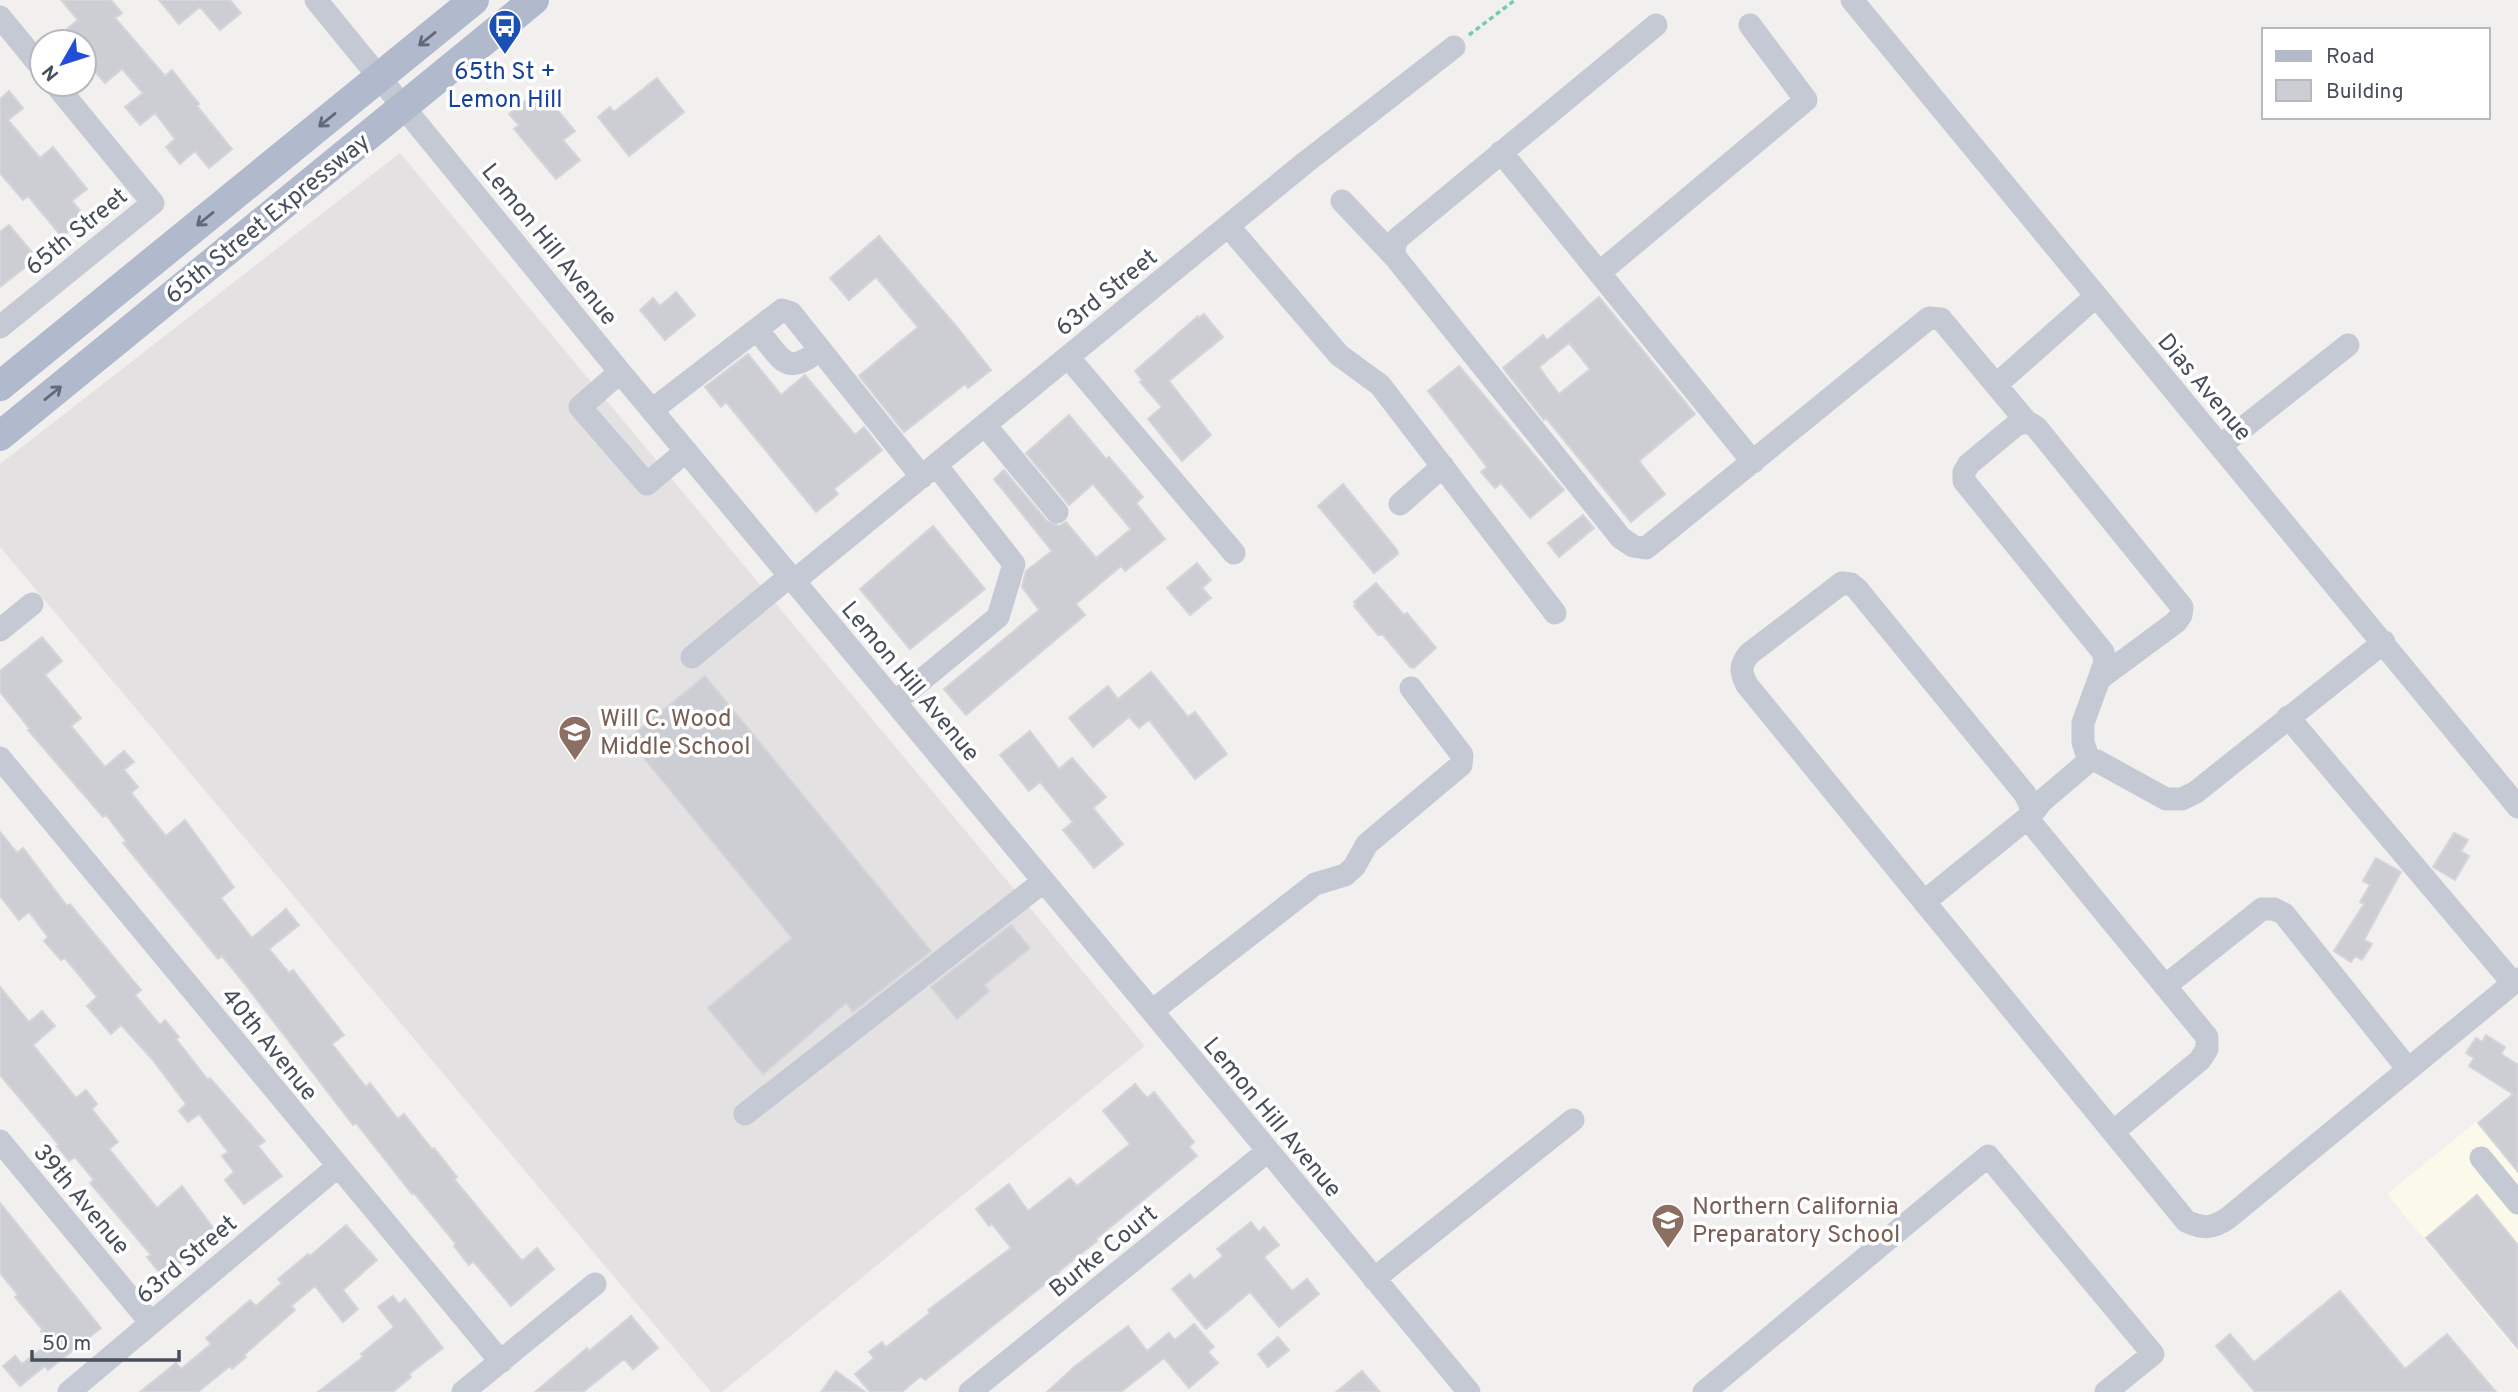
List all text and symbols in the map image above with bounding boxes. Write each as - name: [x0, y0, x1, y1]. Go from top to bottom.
- bus stop icon: 65th St + Lemon Hill: [486, 7, 524, 56]
- north arrow: [28, 28, 98, 98]
- legend: [2262, 28, 2490, 119]
- one-way arrow: [418, 31, 436, 46]
- text: Road: [2326, 44, 2375, 71]
- place label: 65th St + Lemon Hill: [447, 58, 563, 116]
- text: N: [38, 60, 65, 85]
- text: Building: [2326, 79, 2404, 106]
- one-way arrow: [318, 113, 336, 128]
- street label: 65th Street Expressway: [160, 128, 377, 311]
- street label: Lemon Hill Avenue: [474, 158, 623, 332]
- street label: 65th Street: [20, 182, 135, 283]
- one-way arrow: [197, 212, 215, 227]
- street label: 63rd Street: [1050, 243, 1164, 344]
- street label: Dias Avenue: [2150, 328, 2257, 448]
- one-way arrow: [43, 385, 61, 401]
- street label: Lemon Hill Avenue: [834, 596, 985, 769]
- place label: Will C. Wood Middle School: [600, 705, 750, 763]
- school or university icon: Will C. Wood Middle School: [556, 713, 594, 762]
- street label: 40th Avenue: [214, 982, 323, 1108]
- street label: Lemon Hill Avenue: [1196, 1032, 1347, 1205]
- street label: 39th Avenue: [25, 1139, 135, 1262]
- place label: Northern California Preparatory School: [1692, 1193, 1900, 1251]
- street label: Burke Court: [1044, 1200, 1164, 1305]
- school or university icon: Northern California Preparatory School: [1649, 1201, 1687, 1250]
- street label: 63rd Street: [131, 1210, 244, 1311]
- scale bar: [32, 1318, 178, 1362]
- text: 50 m: [42, 1331, 91, 1358]

